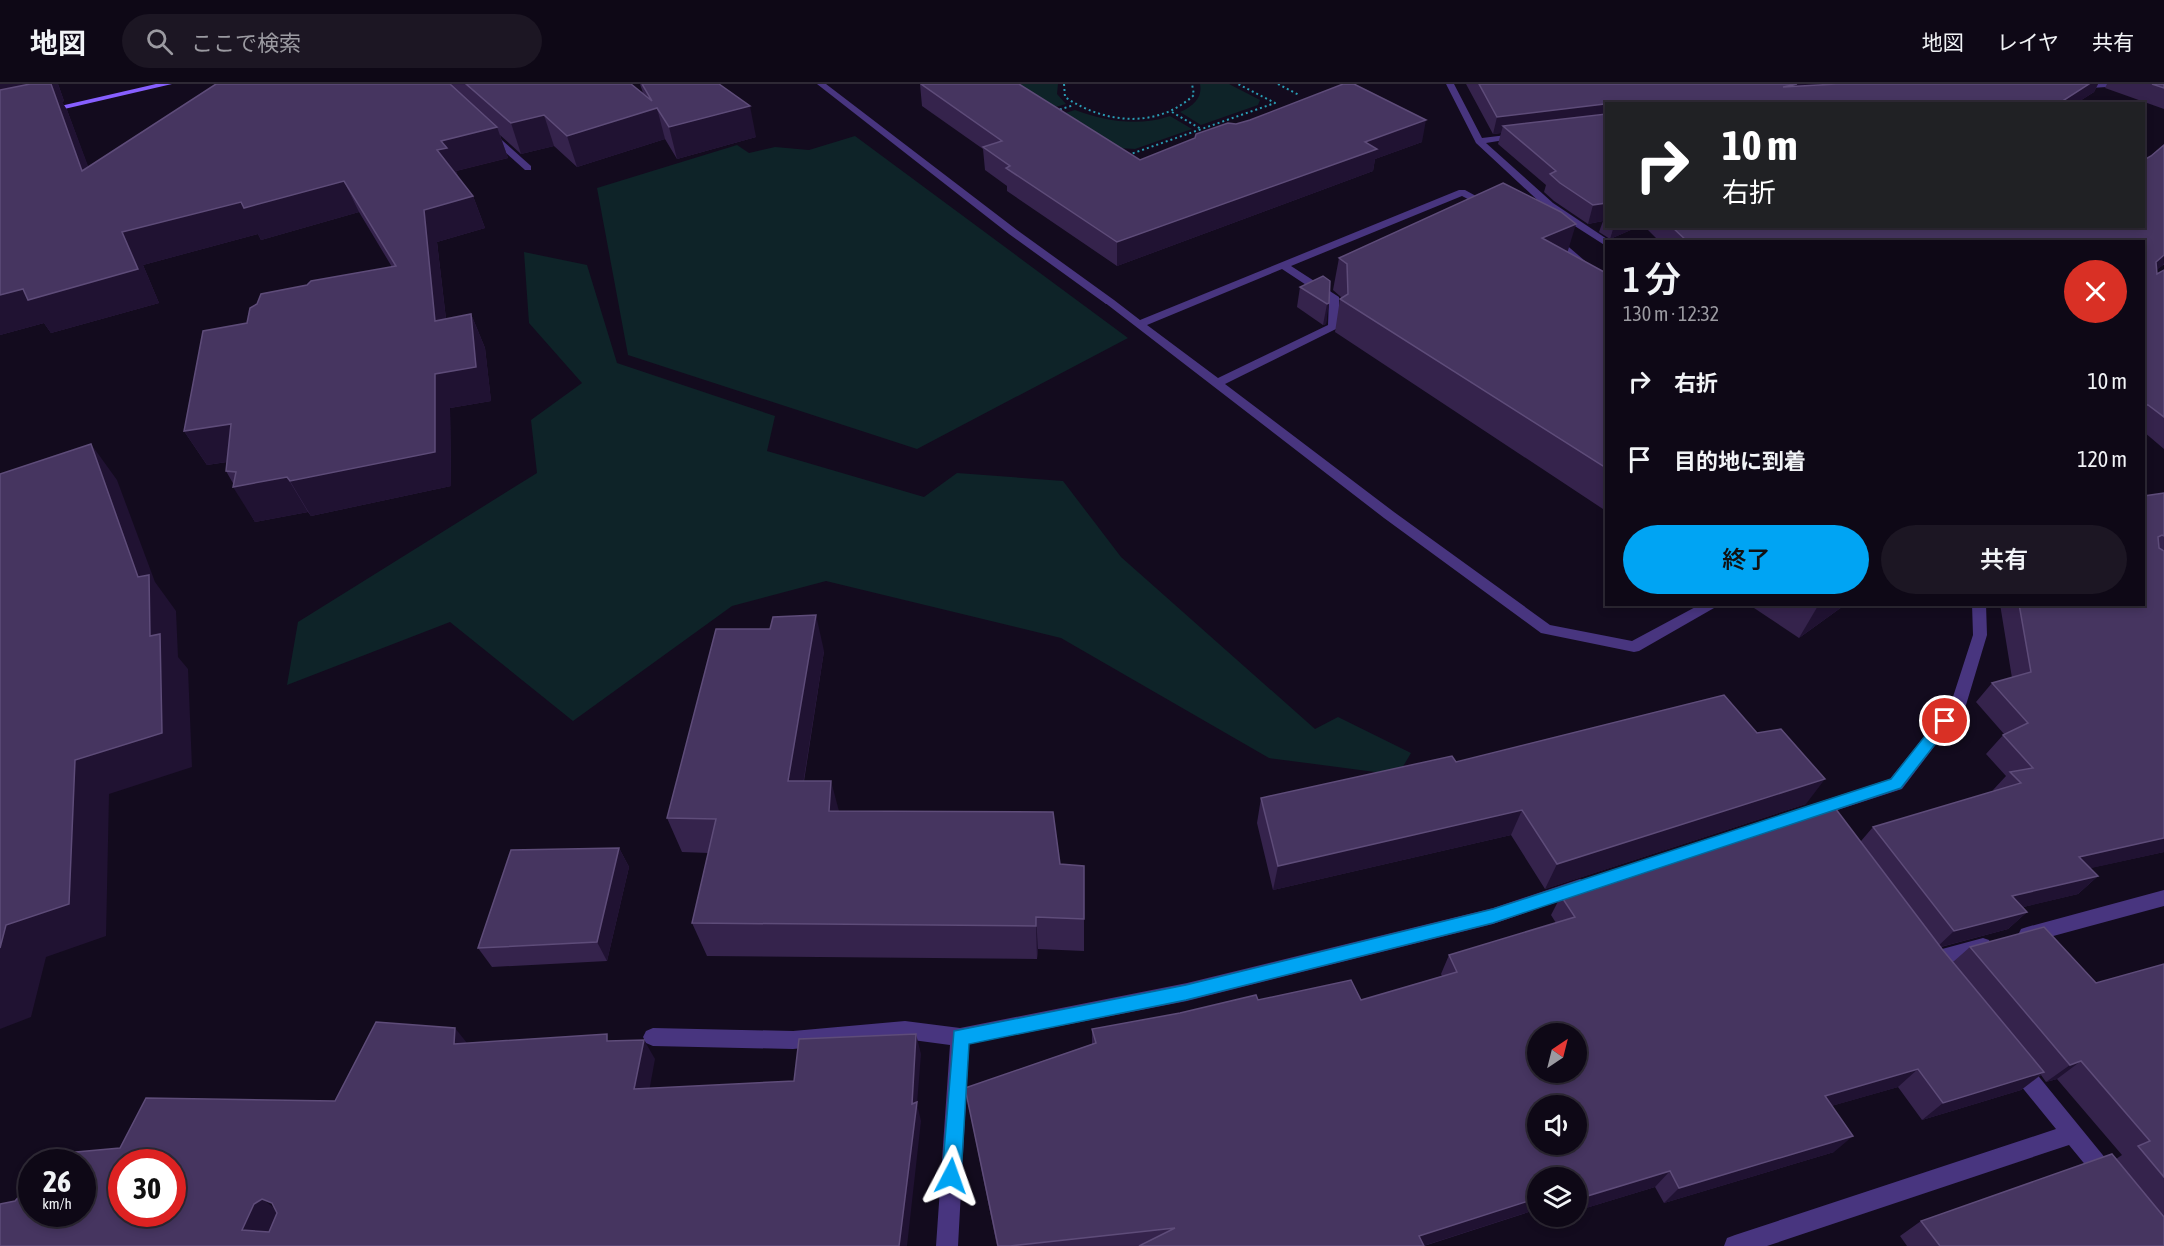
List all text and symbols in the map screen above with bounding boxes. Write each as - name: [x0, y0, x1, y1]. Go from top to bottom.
- search box: [122, 14, 542, 68]
- icon: search: [143, 25, 176, 58]
- text: 地図: [30, 27, 86, 59]
- text: ここで検索: [191, 30, 301, 56]
- text: 地図: [1922, 30, 1964, 54]
- text: レイヤ: [1997, 30, 2059, 54]
- text: 共有: [2092, 30, 2134, 54]
- text: 10 m: [1722, 121, 1797, 169]
- icon: right: [1623, 126, 1701, 204]
- text: 右折: [1722, 177, 1776, 208]
- text: 1 分: [1623, 258, 1681, 300]
- button: close: [2064, 260, 2127, 323]
- text: 130 m · 12:32: [1623, 302, 1719, 325]
- icon: right: [1623, 365, 1656, 398]
- text: 10 m: [2087, 368, 2127, 394]
- text: 右折: [1674, 370, 1718, 396]
- icon: arrive: [1623, 443, 1656, 476]
- text: 120 m: [2077, 446, 2127, 472]
- text: 目的地に到着: [1674, 448, 1806, 474]
- button: 終了: [1623, 525, 1869, 594]
- button: 共有: [1881, 525, 2127, 594]
- pin: [1919, 695, 1970, 746]
- icon: arrive: [1928, 704, 1961, 737]
- north arrow: [1527, 1023, 1587, 1083]
- map controls: [1527, 1023, 1587, 1227]
- button: sound: [1527, 1095, 1587, 1155]
- position arrow: [919, 1144, 983, 1208]
- speed limit sign: 30: [108, 1149, 186, 1227]
- text: 26: [43, 1164, 71, 1198]
- button: layers: [1527, 1167, 1587, 1227]
- text: km/h: [42, 1195, 72, 1212]

